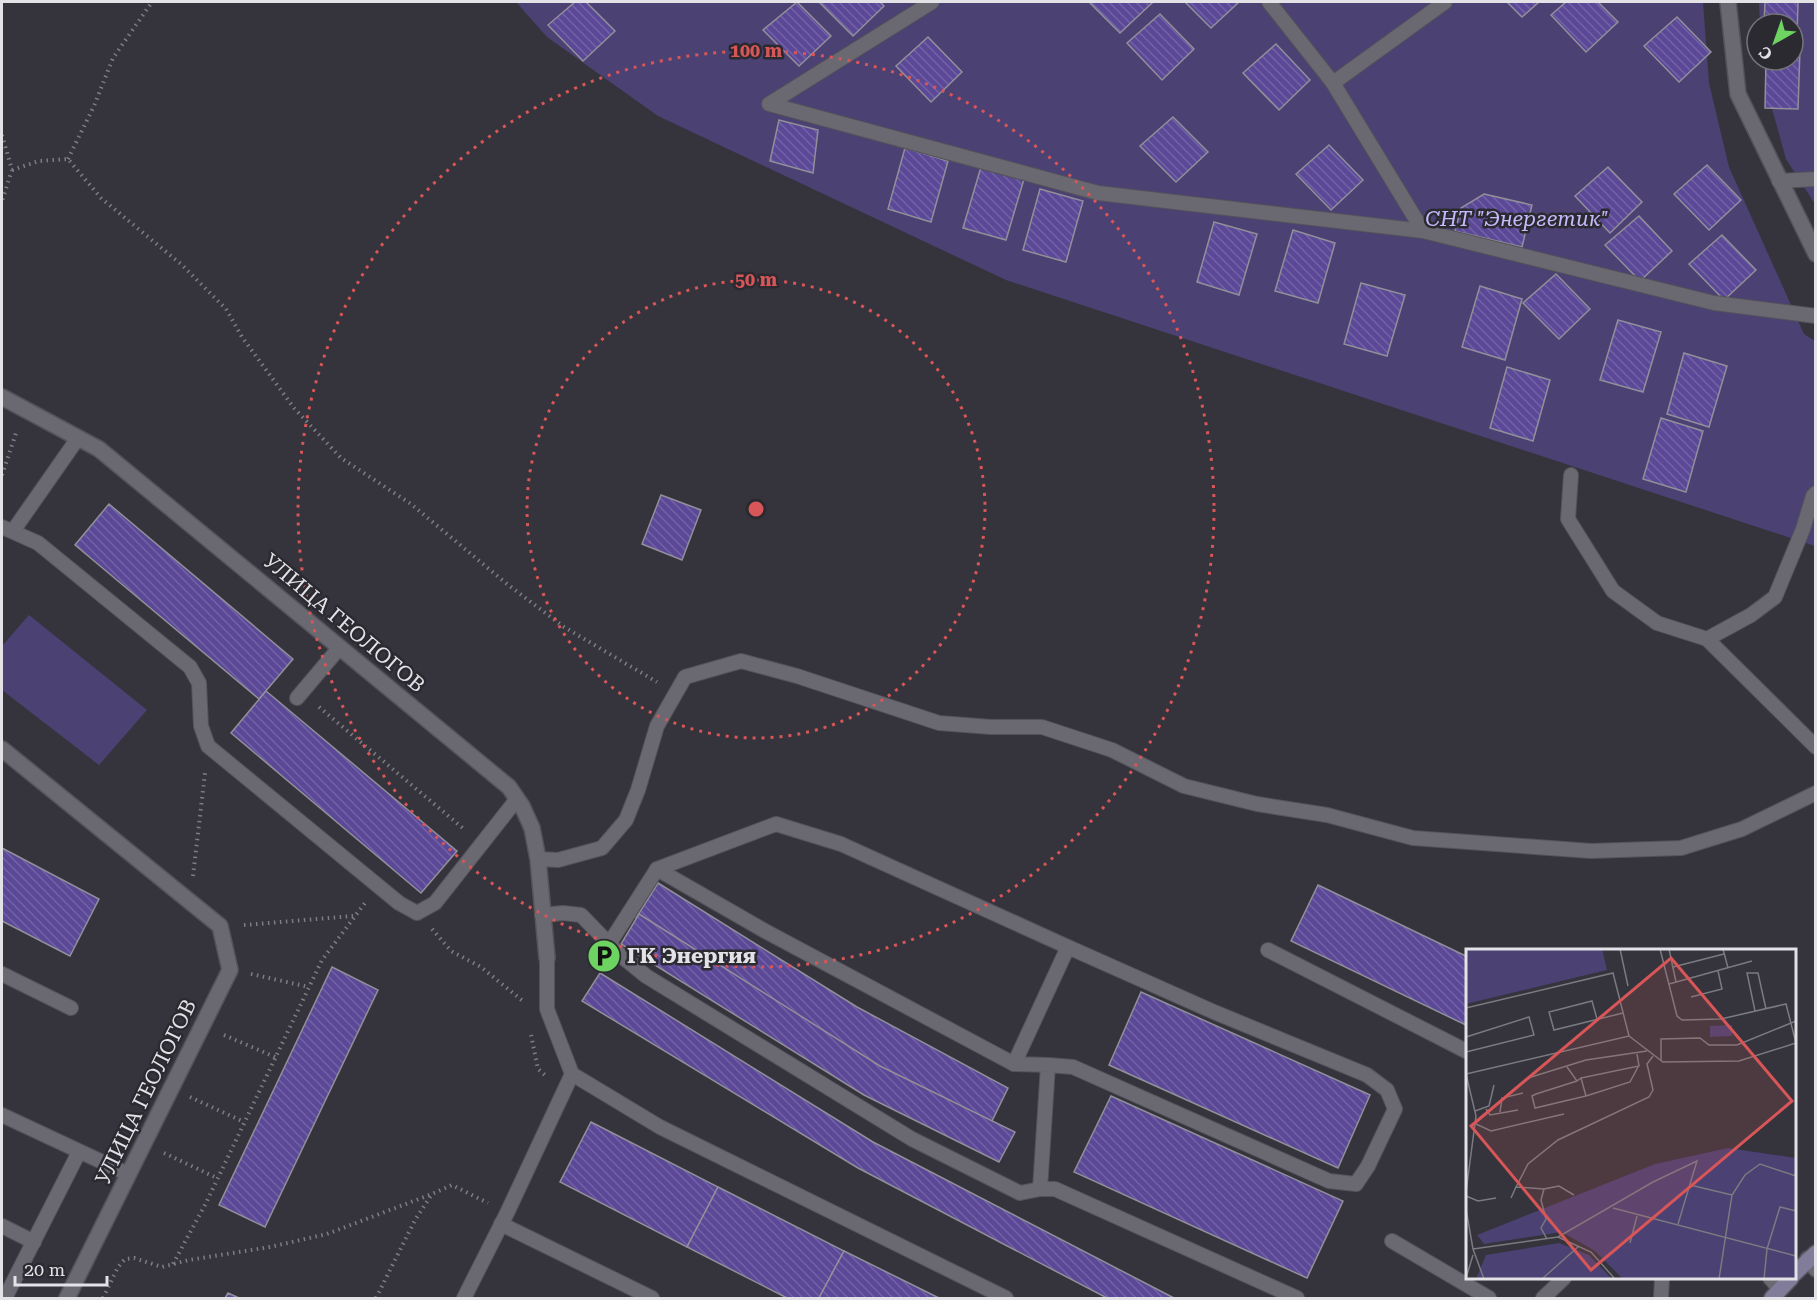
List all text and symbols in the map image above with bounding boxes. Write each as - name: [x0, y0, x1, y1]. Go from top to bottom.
- north arrow: [1745, 12, 1805, 72]
- text: 100 m: [730, 40, 783, 61]
- text: С: [1755, 42, 1776, 64]
- park label: СНТ "Энергетик": [1425, 207, 1609, 231]
- text: 50 m: [735, 269, 778, 290]
- centre of rings: [746, 499, 766, 519]
- street label: УЛИЦА ГЕОЛОГОВ: [259, 549, 429, 697]
- parking icon: ГК Энергия: [586, 938, 622, 974]
- place label: ГК Энергия: [627, 944, 756, 968]
- inset map: [1466, 949, 1796, 1279]
- street label: УЛИЦА ГЕОЛОГОВ: [91, 996, 201, 1188]
- scale bar: [15, 1249, 106, 1287]
- text: 20 m: [24, 1259, 65, 1280]

